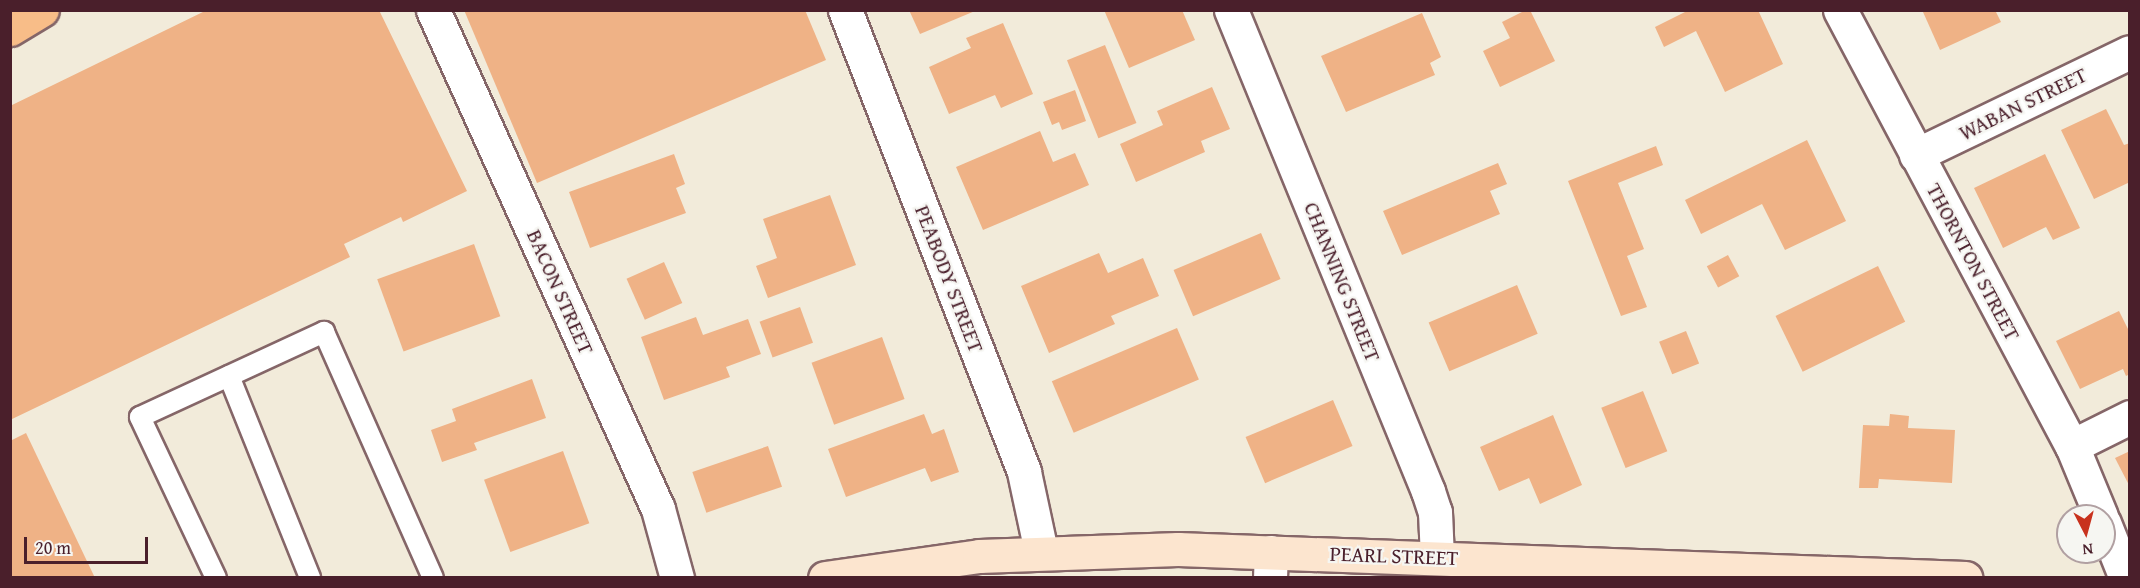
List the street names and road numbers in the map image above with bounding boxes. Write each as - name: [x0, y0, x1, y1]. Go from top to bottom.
- street label: WABAN STREET: [1955, 62, 2091, 146]
- street label: THORNTON STREET: [1921, 179, 2025, 345]
- street label: CHANNING STREET: [1299, 199, 1385, 365]
- street label: PEABODY STREET: [909, 202, 989, 356]
- street label: BACON STREET: [521, 226, 599, 358]
- street label: PEARL STREET: [1329, 541, 1459, 571]

